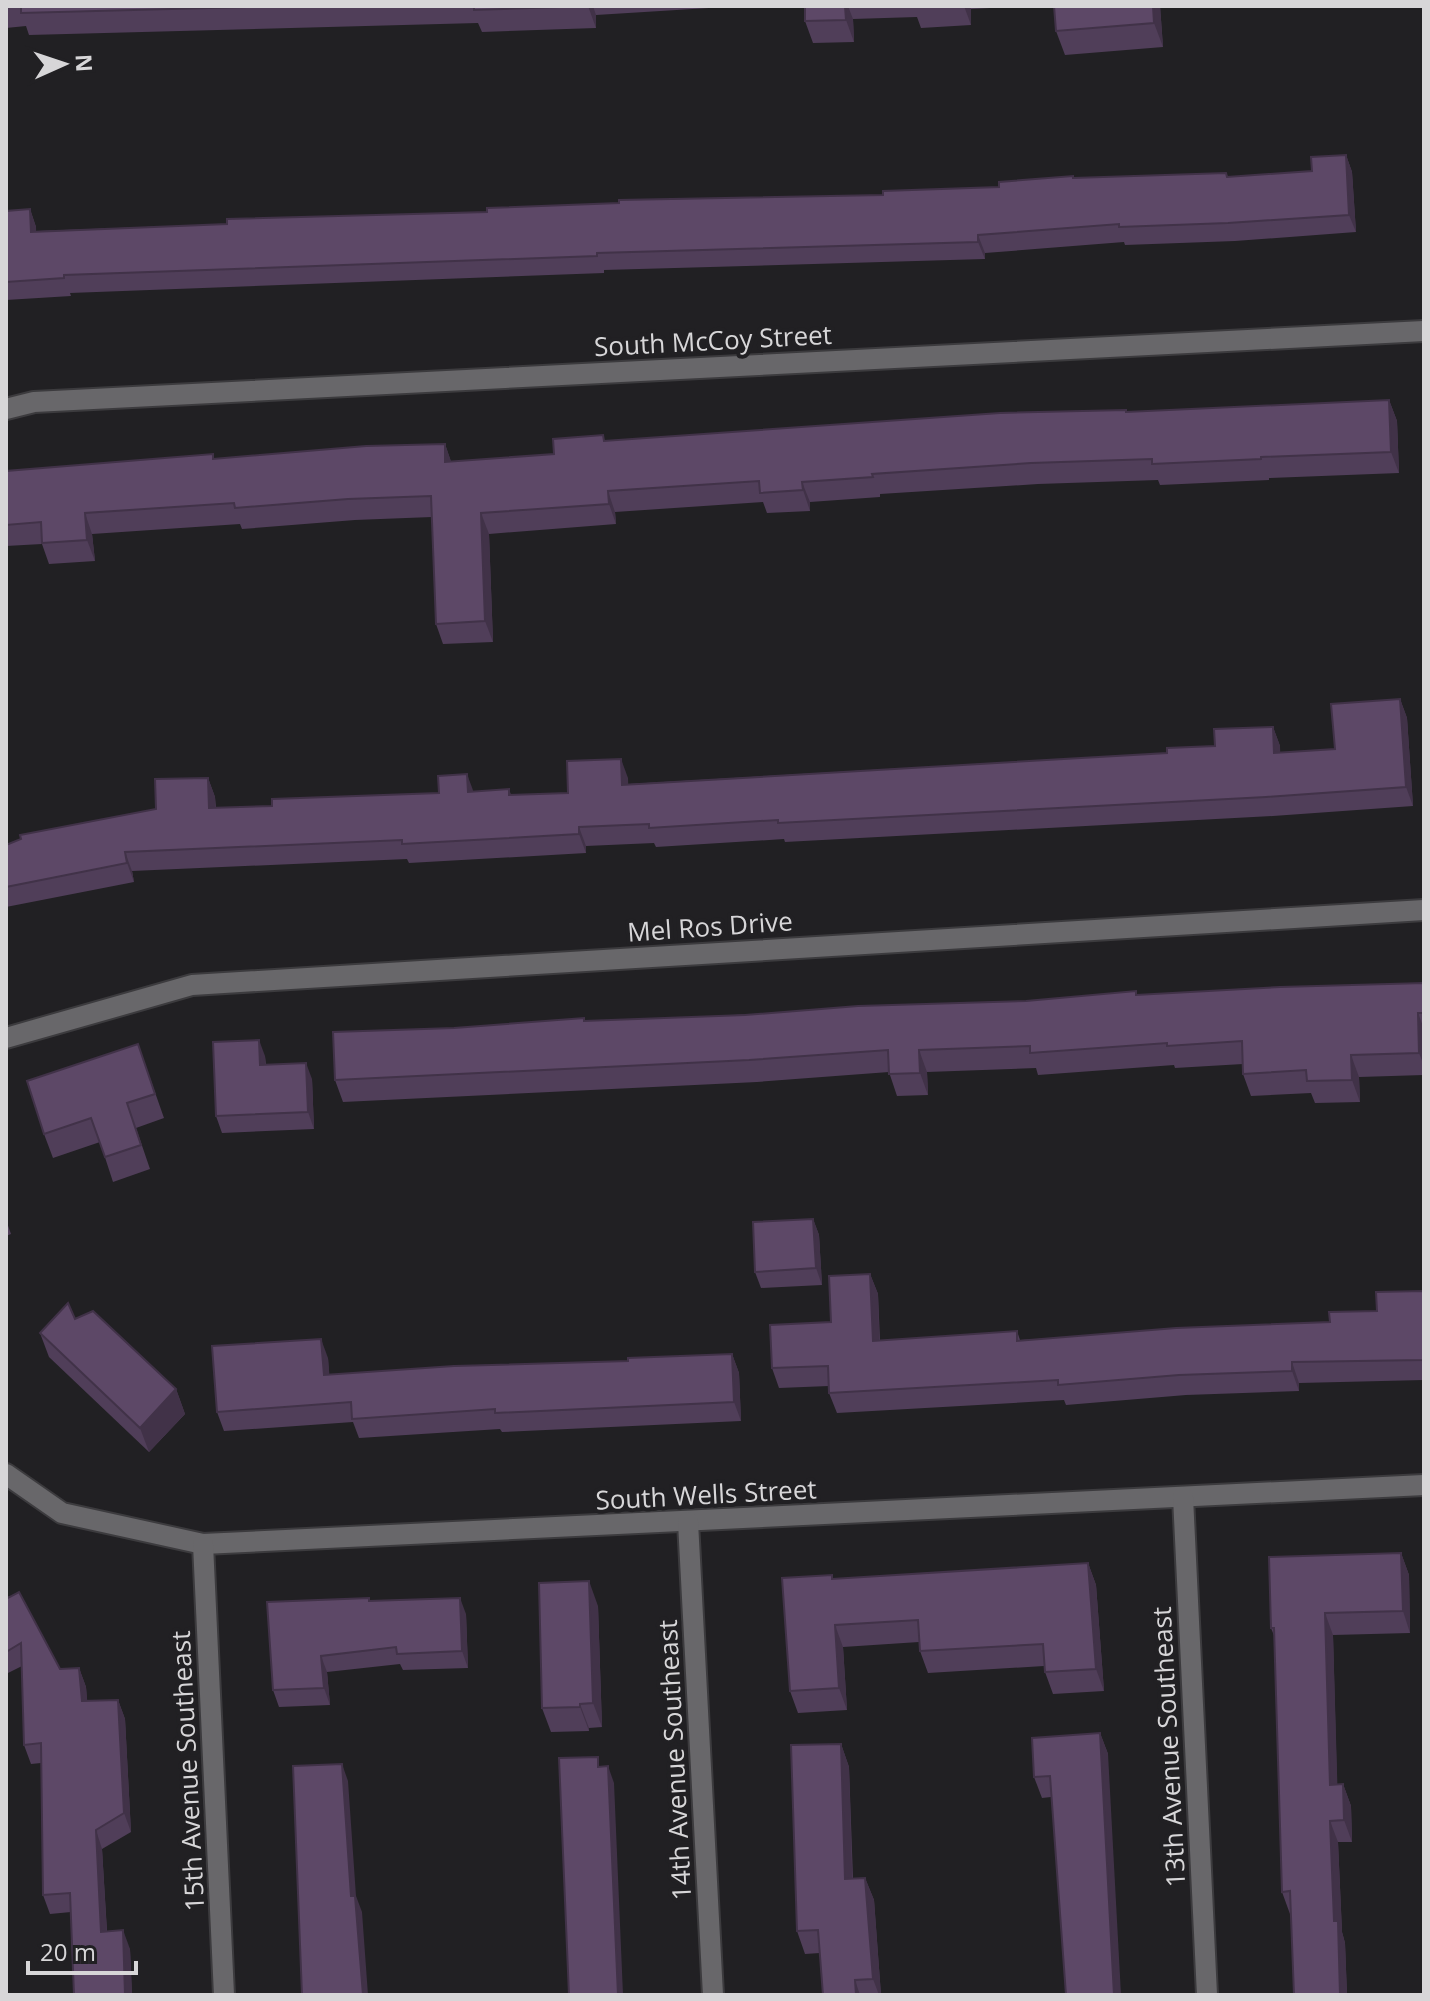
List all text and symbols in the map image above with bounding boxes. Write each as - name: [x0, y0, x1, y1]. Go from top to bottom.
- north arrow: [24, 24, 104, 104]
- text: N: [70, 53, 100, 73]
- street label: South McCoy Street: [593, 316, 833, 364]
- street label: Mel Ros Drive: [626, 902, 794, 950]
- street label: South Wells Street: [595, 1470, 817, 1518]
- street label: 13th Avenue Southeast: [1143, 1606, 1193, 1888]
- street label: 14th Avenue Southeast: [649, 1619, 699, 1901]
- street label: 15th Avenue Southeast: [162, 1630, 212, 1912]
- scale bar: [28, 1925, 136, 1975]
- text: 20 m: [40, 1935, 96, 1968]

